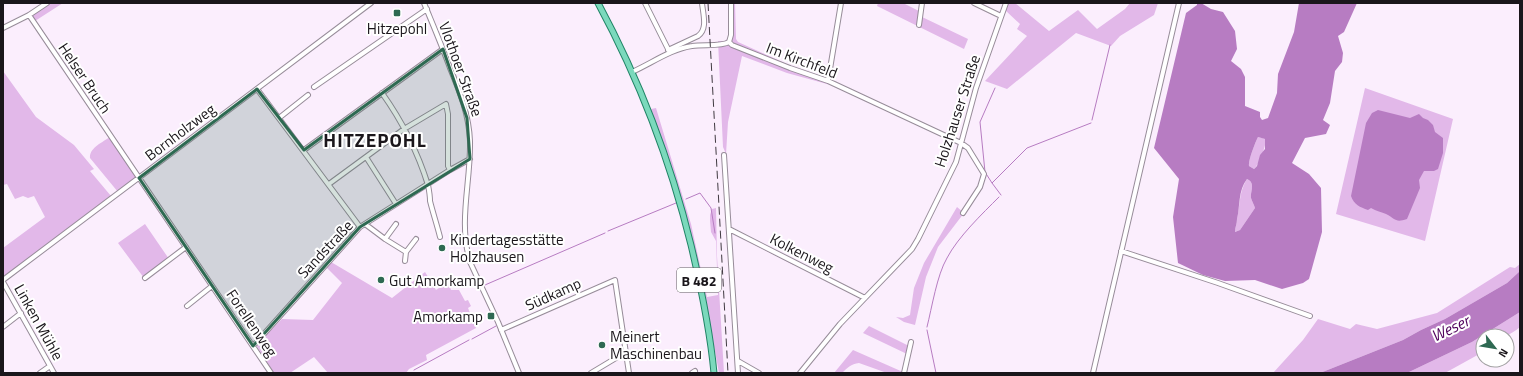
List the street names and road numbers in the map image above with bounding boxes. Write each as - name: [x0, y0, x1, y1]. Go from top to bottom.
- street label: Vlothoer Straße: [433, 18, 489, 120]
- street label: Im Kirchfeld: [763, 36, 841, 84]
- street label: Helser Bruch: [53, 38, 117, 118]
- street label: Holzhauser Straße: [928, 52, 986, 170]
- street label: Bornholzweg: [140, 98, 220, 166]
- street label: Sandstraße: [292, 215, 358, 283]
- street label: Kolkenweg: [766, 227, 838, 279]
- road number: B 482: [677, 268, 721, 292]
- street label: Südkamp: [521, 271, 585, 317]
- street label: Linken Mühle: [9, 280, 69, 364]
- street label: Forellenweg: [221, 285, 283, 362]

